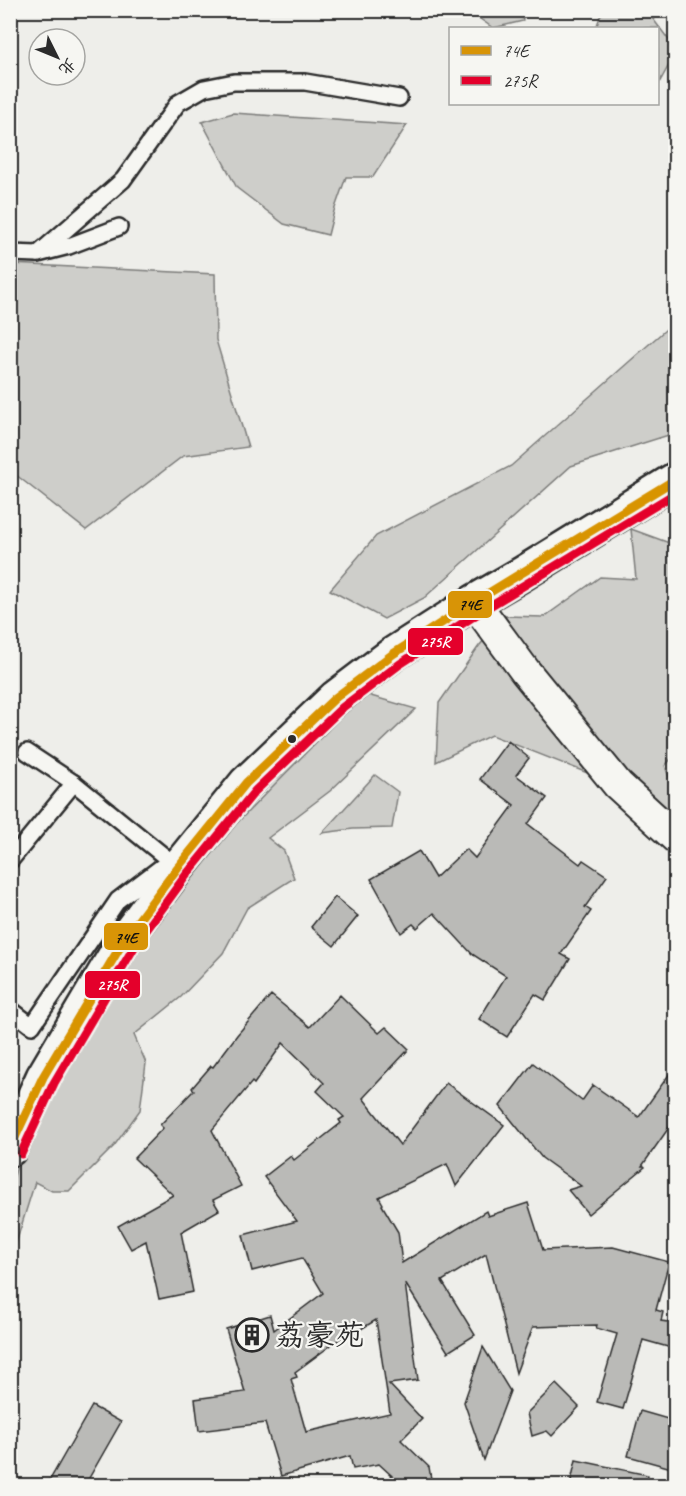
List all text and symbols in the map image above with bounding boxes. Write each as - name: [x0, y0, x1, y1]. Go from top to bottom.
- north arrow: [27, 27, 87, 87]
- legend: [449, 27, 659, 105]
- text: 74E: [503, 40, 531, 62]
- text: 北: [54, 54, 80, 79]
- text: 275R: [503, 70, 539, 92]
- line badge: 74E: [447, 590, 493, 619]
- text: 74E: [459, 595, 484, 615]
- line badge: 275R: [407, 627, 464, 656]
- text: 275R: [420, 632, 452, 652]
- unlabelled marker: [286, 733, 298, 745]
- line badge: 74E: [103, 922, 149, 951]
- text: 74E: [115, 928, 140, 948]
- line badge: 275R: [84, 970, 141, 999]
- text: 275R: [97, 975, 129, 995]
- place label: 荔豪苑: [275, 1316, 365, 1354]
- building icon: 荔豪苑: [234, 1317, 270, 1353]

